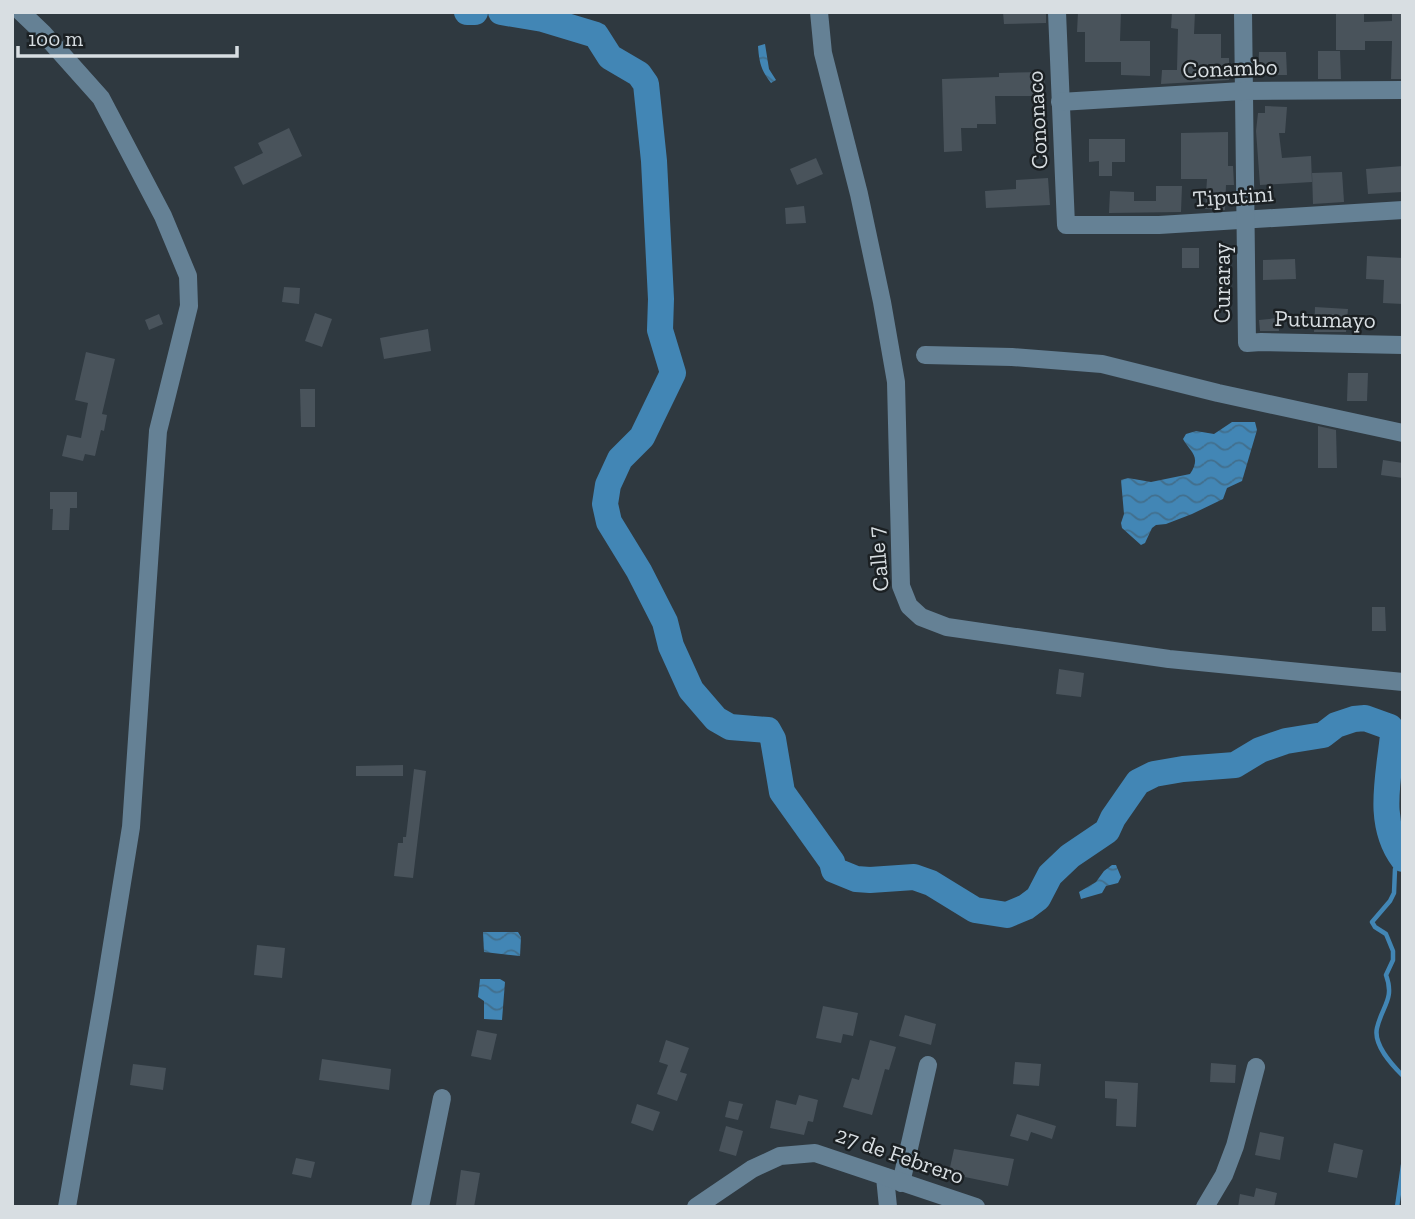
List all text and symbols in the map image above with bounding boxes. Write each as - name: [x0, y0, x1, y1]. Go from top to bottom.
- scale bar: [18, 14, 236, 58]
- text: 100 m: [28, 26, 83, 51]
- street label: Conambo: [1182, 52, 1278, 84]
- street label: Cononaco: [1020, 70, 1054, 170]
- street label: Tiputini: [1192, 179, 1274, 213]
- street label: Curaray: [1208, 242, 1236, 323]
- street label: Putumayo: [1274, 304, 1376, 334]
- street label: Calle 7: [861, 525, 895, 593]
- street label: 27 de Febrero: [832, 1120, 968, 1190]

